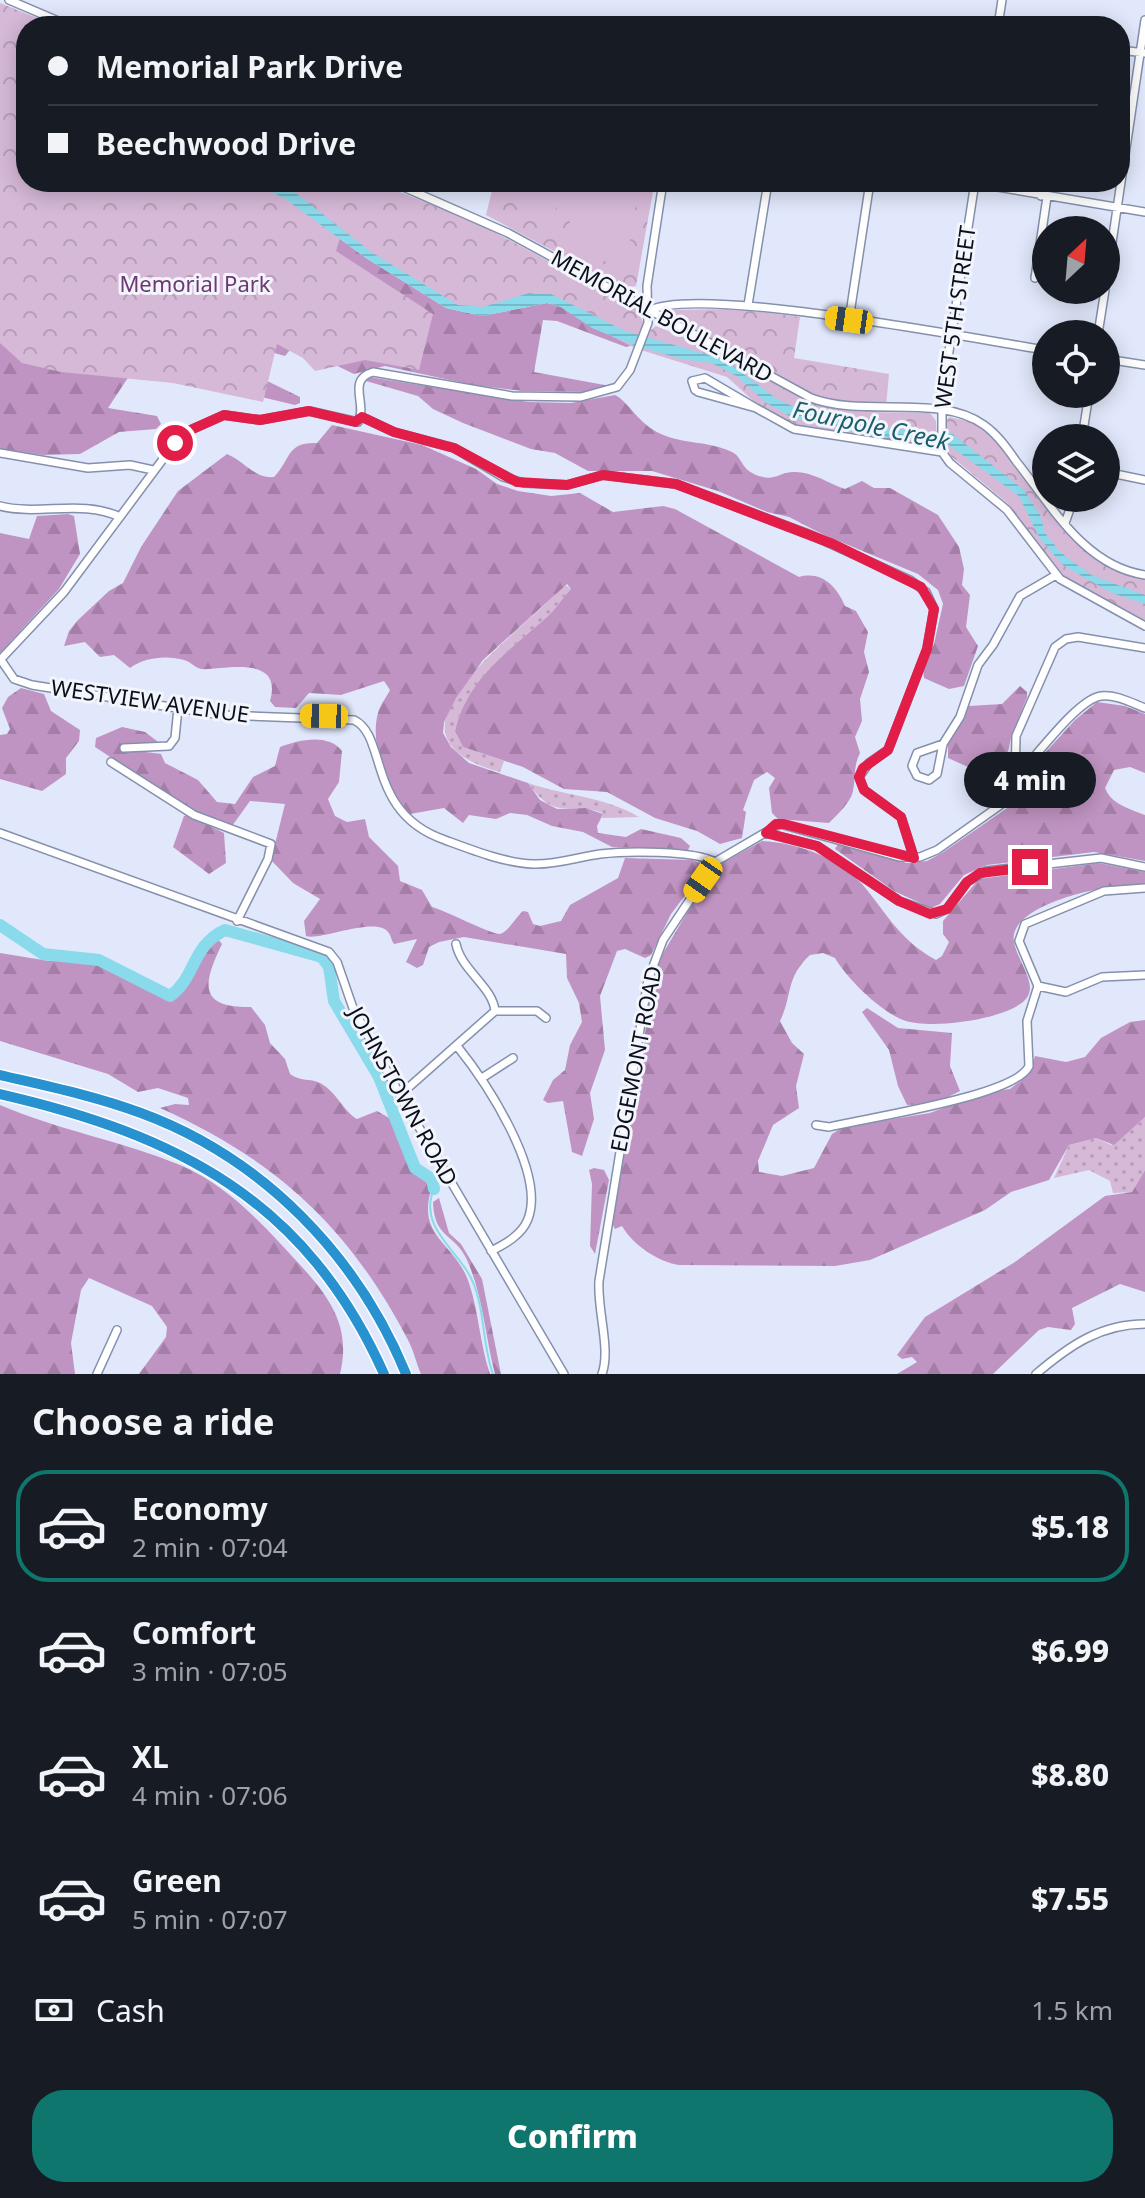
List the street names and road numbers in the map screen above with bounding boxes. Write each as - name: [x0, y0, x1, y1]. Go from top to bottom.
- street label: WEST 5TH STREET: [926, 224, 982, 410]
- street label: MEMORIAL BOULEVARD: [546, 242, 779, 389]
- street label: WESTVIEW AVENUE: [49, 671, 251, 729]
- street label: EDGEMONT ROAD: [602, 963, 668, 1154]
- street label: JOHNSTOWN ROAD: [341, 999, 466, 1190]

